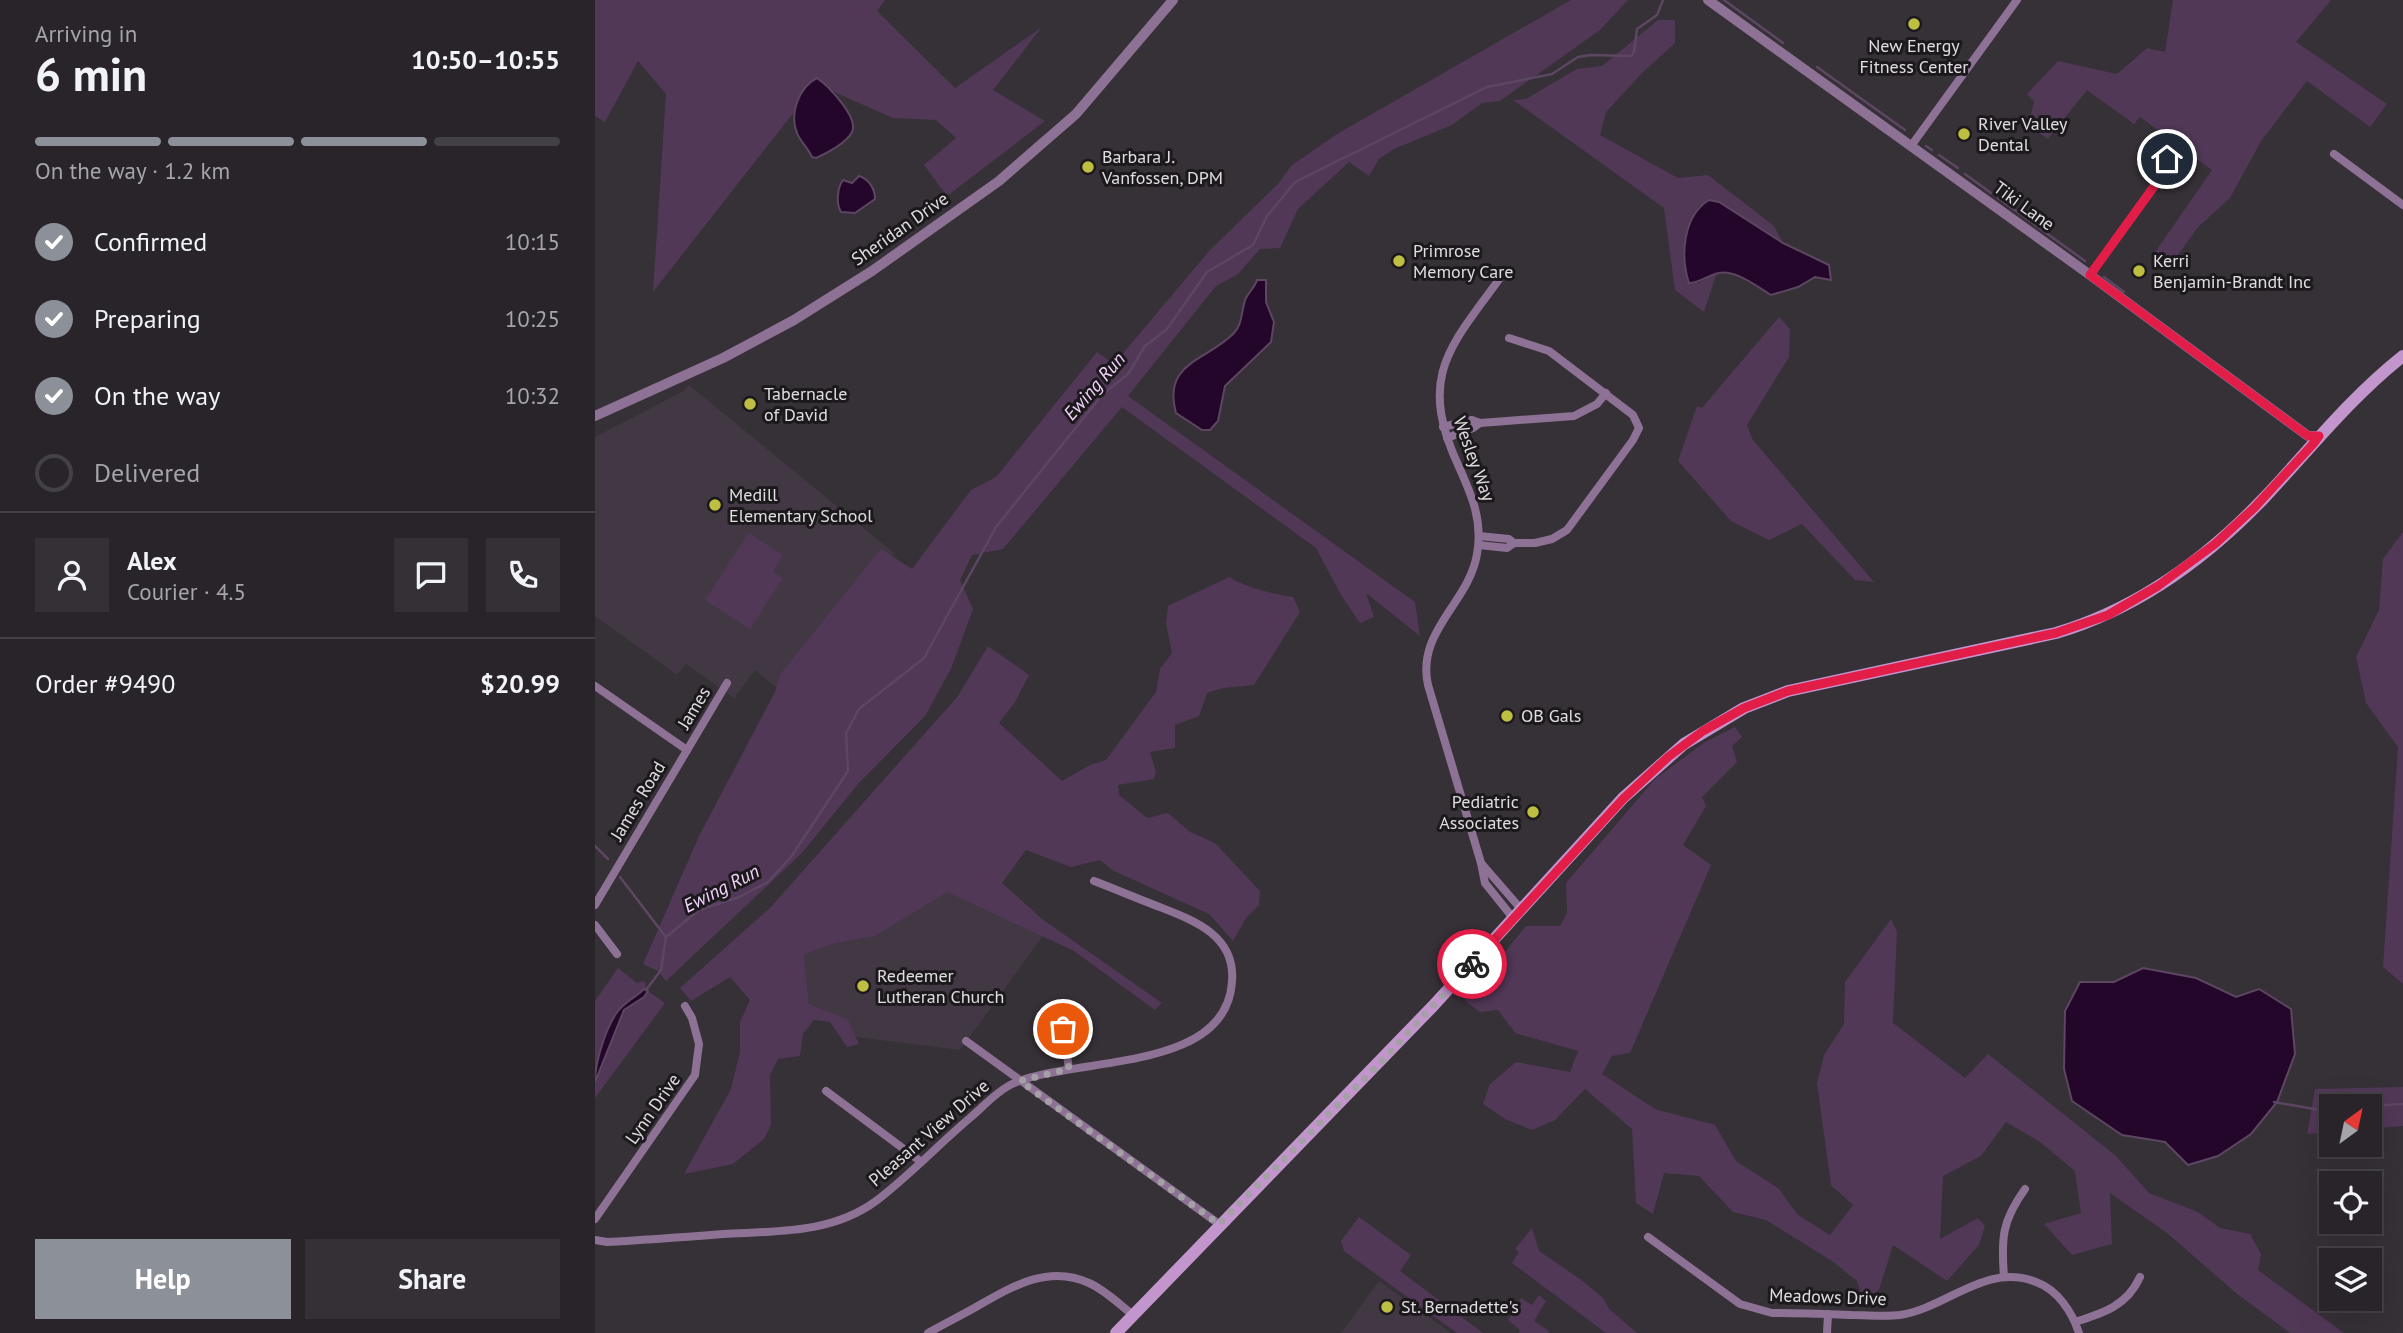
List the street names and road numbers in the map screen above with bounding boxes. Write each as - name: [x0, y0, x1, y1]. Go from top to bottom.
- street label: Tiki Lane: [1989, 176, 2059, 235]
- street label: Sheridan Drive: [847, 187, 953, 270]
- street label: Wesley Way: [1449, 413, 1501, 505]
- street label: James: [671, 682, 715, 734]
- street label: James Road: [604, 757, 670, 845]
- street label: Lynn Drive: [620, 1069, 685, 1148]
- street label: Pleasant View Drive: [864, 1074, 994, 1191]
- street label: Meadows Drive: [1769, 1283, 1887, 1310]

